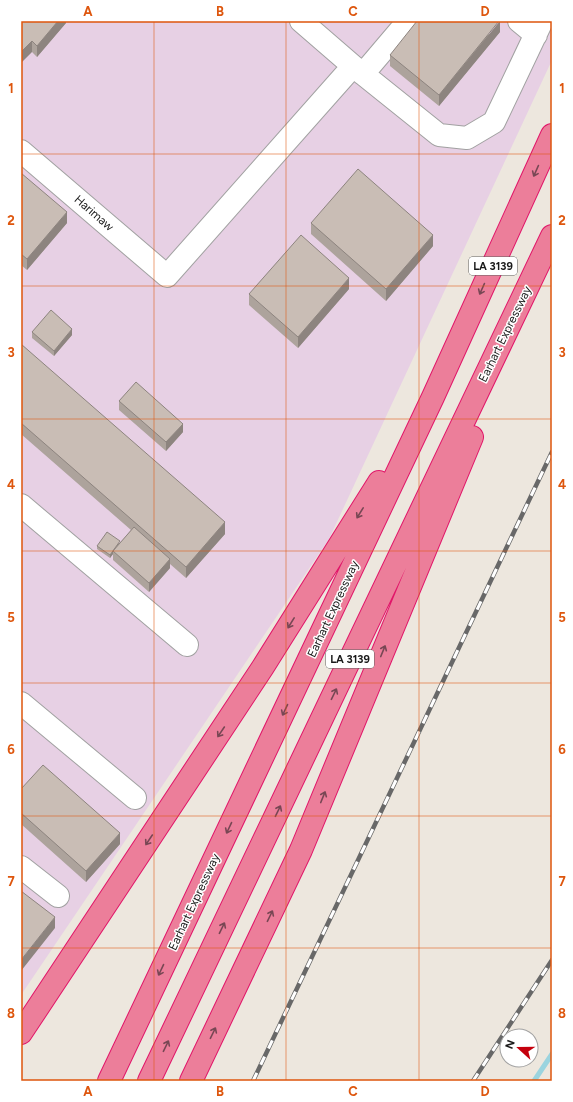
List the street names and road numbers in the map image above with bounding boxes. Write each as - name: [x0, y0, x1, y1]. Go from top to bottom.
- street label: Harimaw: [71, 192, 117, 234]
- road number: LA 3139: [469, 257, 517, 275]
- street label: Earhart Expressway: [476, 283, 535, 384]
- street label: Earhart Expressway: [304, 558, 362, 660]
- road number: LA 3139: [326, 650, 374, 668]
- street label: Earhart Expressway: [165, 851, 223, 953]

